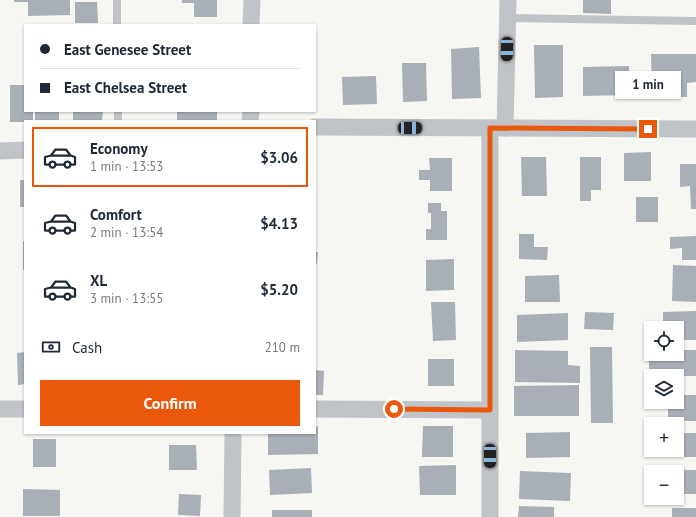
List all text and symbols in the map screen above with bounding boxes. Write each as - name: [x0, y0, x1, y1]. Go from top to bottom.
- car: [501, 37, 513, 61]
- text: East Genesee Street: [64, 40, 191, 59]
- callout: 1 min: [615, 71, 681, 99]
- text: 1 min: [632, 76, 664, 93]
- text: East Chelsea Street: [64, 78, 187, 97]
- route end: [639, 120, 657, 138]
- car: [398, 122, 422, 134]
- icon: car: [42, 139, 78, 175]
- text: Economy: [90, 139, 148, 158]
- text: $3.06: [260, 148, 298, 167]
- text: 1 min · 13:53: [90, 158, 163, 175]
- icon: car: [42, 205, 78, 241]
- text: Comfort: [90, 205, 142, 224]
- text: $4.13: [260, 214, 298, 233]
- text: 2 min · 13:54: [90, 224, 163, 241]
- icon: car: [42, 271, 78, 307]
- text: XL: [90, 271, 107, 290]
- text: $5.20: [260, 280, 298, 299]
- text: 3 min · 13:55: [90, 290, 163, 307]
- map controls: [644, 321, 684, 505]
- button: locate: [644, 321, 684, 361]
- icon: cash: [40, 336, 62, 358]
- text: Cash: [72, 338, 102, 357]
- text: 210 m: [265, 339, 300, 356]
- button: layers: [644, 369, 684, 409]
- button: Confirm: [40, 380, 300, 426]
- route start: [385, 400, 403, 418]
- button: +: [644, 417, 684, 457]
- car: [484, 444, 496, 468]
- button: −: [644, 465, 684, 505]

